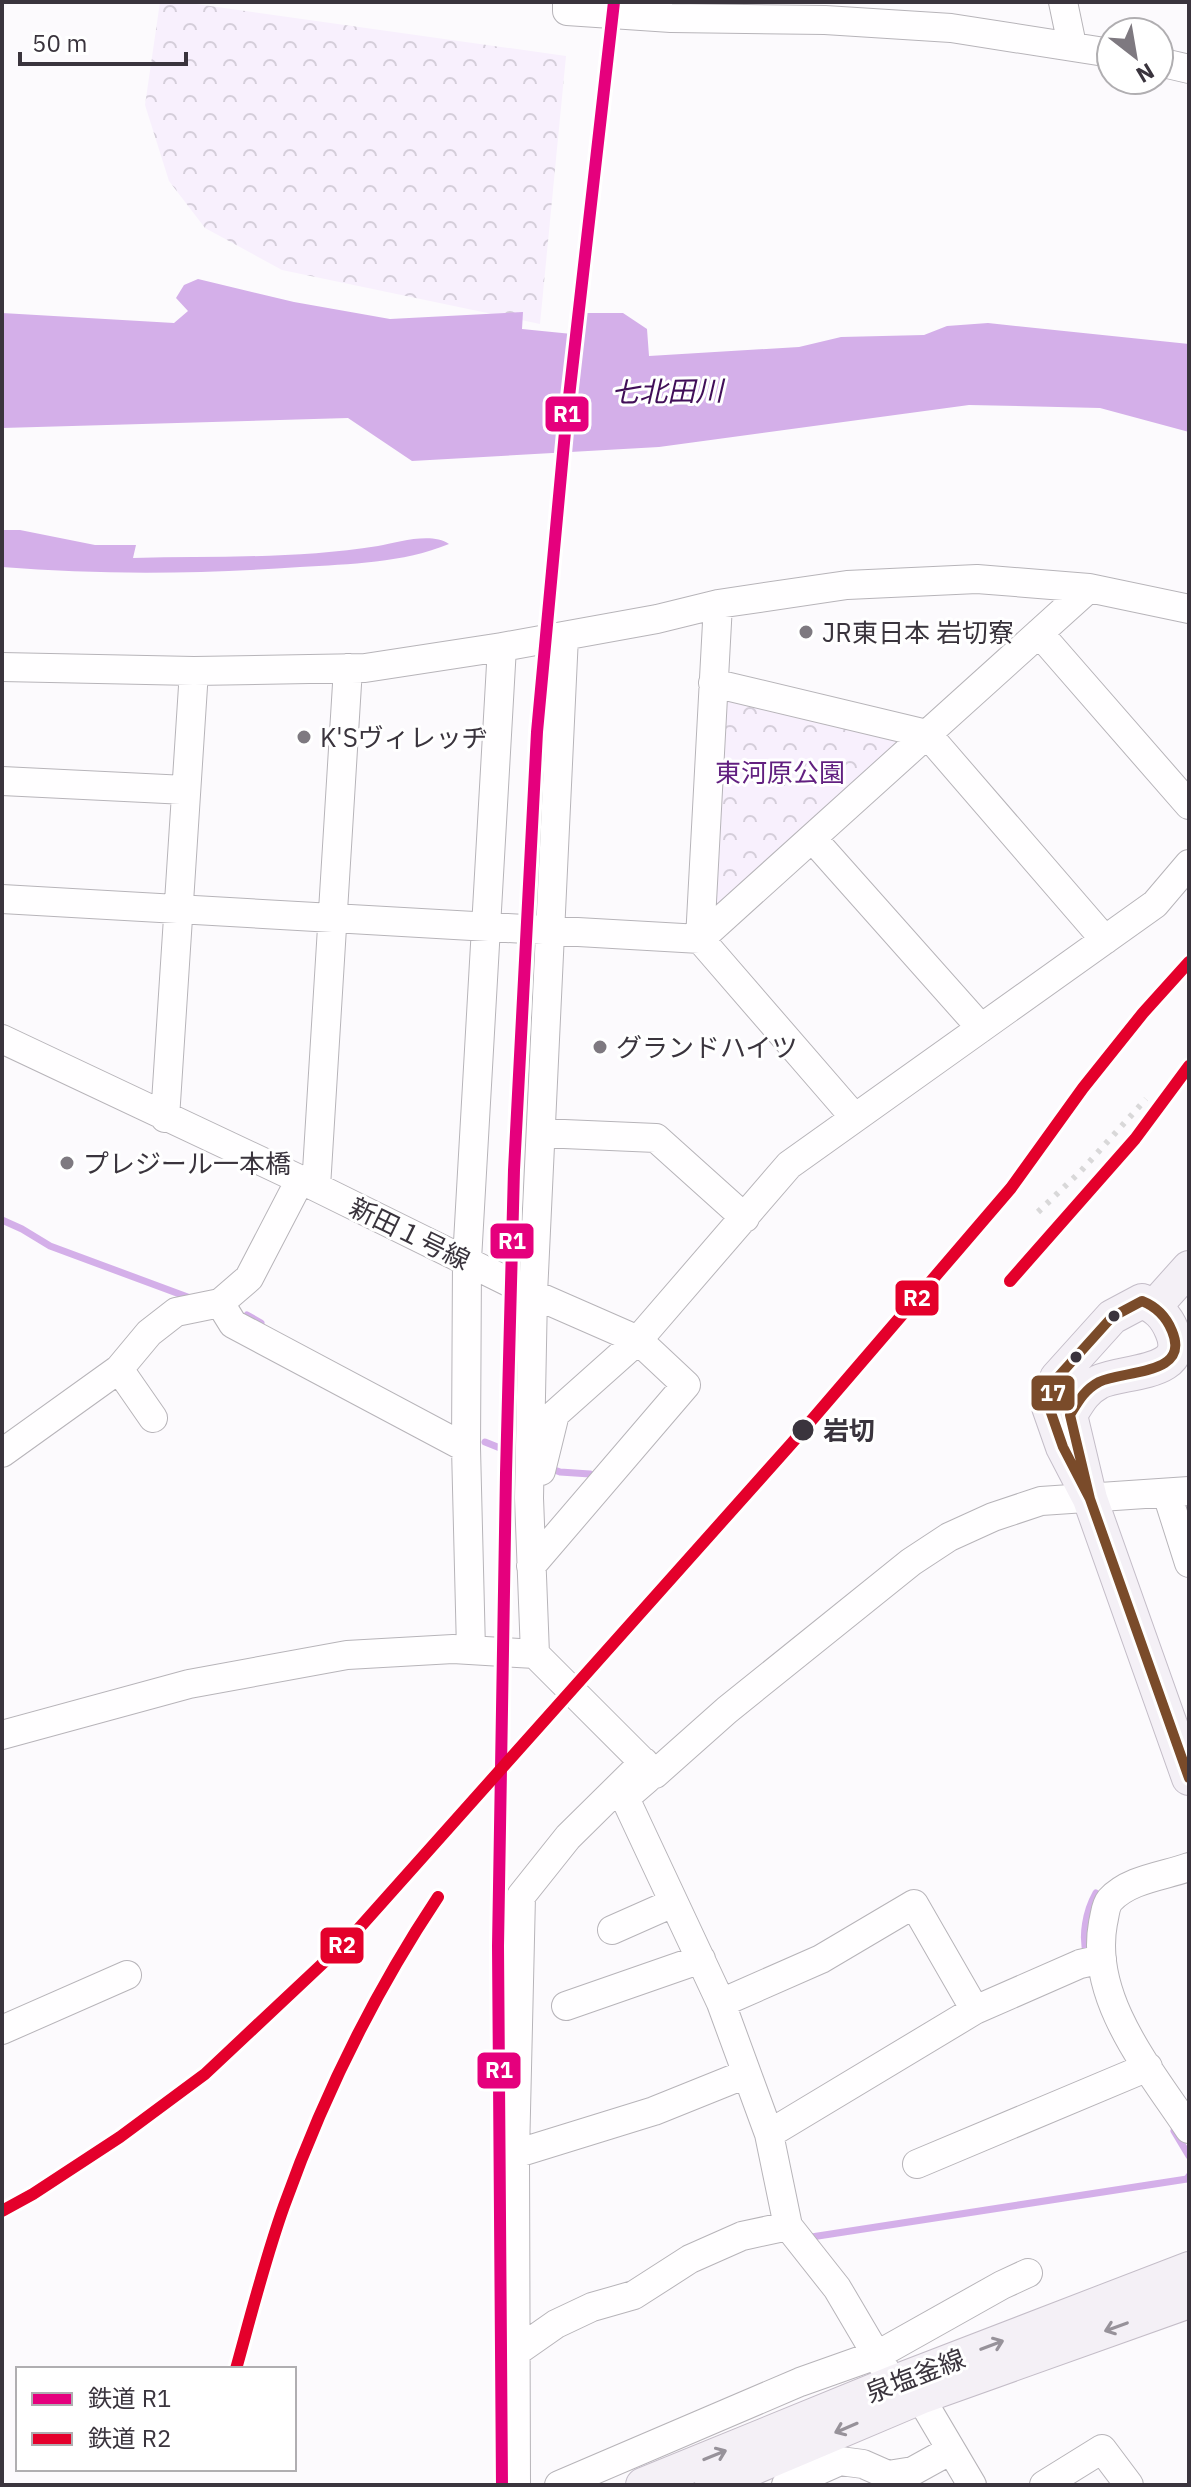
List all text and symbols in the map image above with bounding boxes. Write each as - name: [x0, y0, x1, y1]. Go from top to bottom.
- scale bar: [20, 16, 186, 66]
- north arrow: [1095, 16, 1175, 96]
- text: 50 m: [32, 27, 87, 59]
- text: N: [1131, 57, 1160, 90]
- water label: 七北田川: [611, 371, 726, 410]
- line badge: R1: [544, 395, 590, 433]
- text: R1: [553, 399, 581, 428]
- place label: JR東日本 岩切寮: [822, 615, 1014, 649]
- marker: JR東日本 岩切寮: [797, 623, 815, 641]
- place label: K'Sヴィレッヂ: [320, 720, 488, 754]
- marker: K'Sヴィレッヂ: [295, 728, 313, 746]
- park label: 東河原公園: [715, 755, 845, 789]
- place label: グランドハイツ: [616, 1030, 797, 1064]
- marker: グランドハイツ: [591, 1038, 609, 1056]
- place label: プレジール一本橋: [83, 1146, 291, 1180]
- marker: プレジール一本橋: [58, 1154, 76, 1172]
- street label: 新田１号線: [344, 1189, 476, 1277]
- line badge: R1: [489, 1222, 535, 1260]
- text: R1: [498, 1226, 526, 1255]
- line badge: R2: [894, 1279, 940, 1317]
- text: R2: [903, 1283, 931, 1312]
- unlabelled marker: [1106, 1308, 1122, 1324]
- unlabelled marker: [1068, 1349, 1084, 1365]
- line badge: 17: [1030, 1374, 1076, 1412]
- text: 17: [1040, 1378, 1066, 1407]
- place label: 岩切: [823, 1413, 875, 1447]
- marker: 岩切: [790, 1417, 816, 1443]
- line badge: R2: [319, 1926, 365, 1965]
- text: R2: [328, 1930, 356, 1959]
- line badge: R1: [476, 2051, 522, 2090]
- text: R1: [485, 2055, 513, 2084]
- one-way arrow: [1103, 2321, 1128, 2336]
- one-way arrow: [979, 2337, 1004, 2351]
- street label: 泉塩釜線: [860, 2340, 970, 2410]
- legend: [16, 2367, 296, 2471]
- text: 鉄道 R1: [88, 2382, 171, 2414]
- text: 鉄道 R2: [88, 2422, 171, 2454]
- one-way arrow: [834, 2422, 859, 2437]
- one-way arrow: [702, 2447, 727, 2462]

